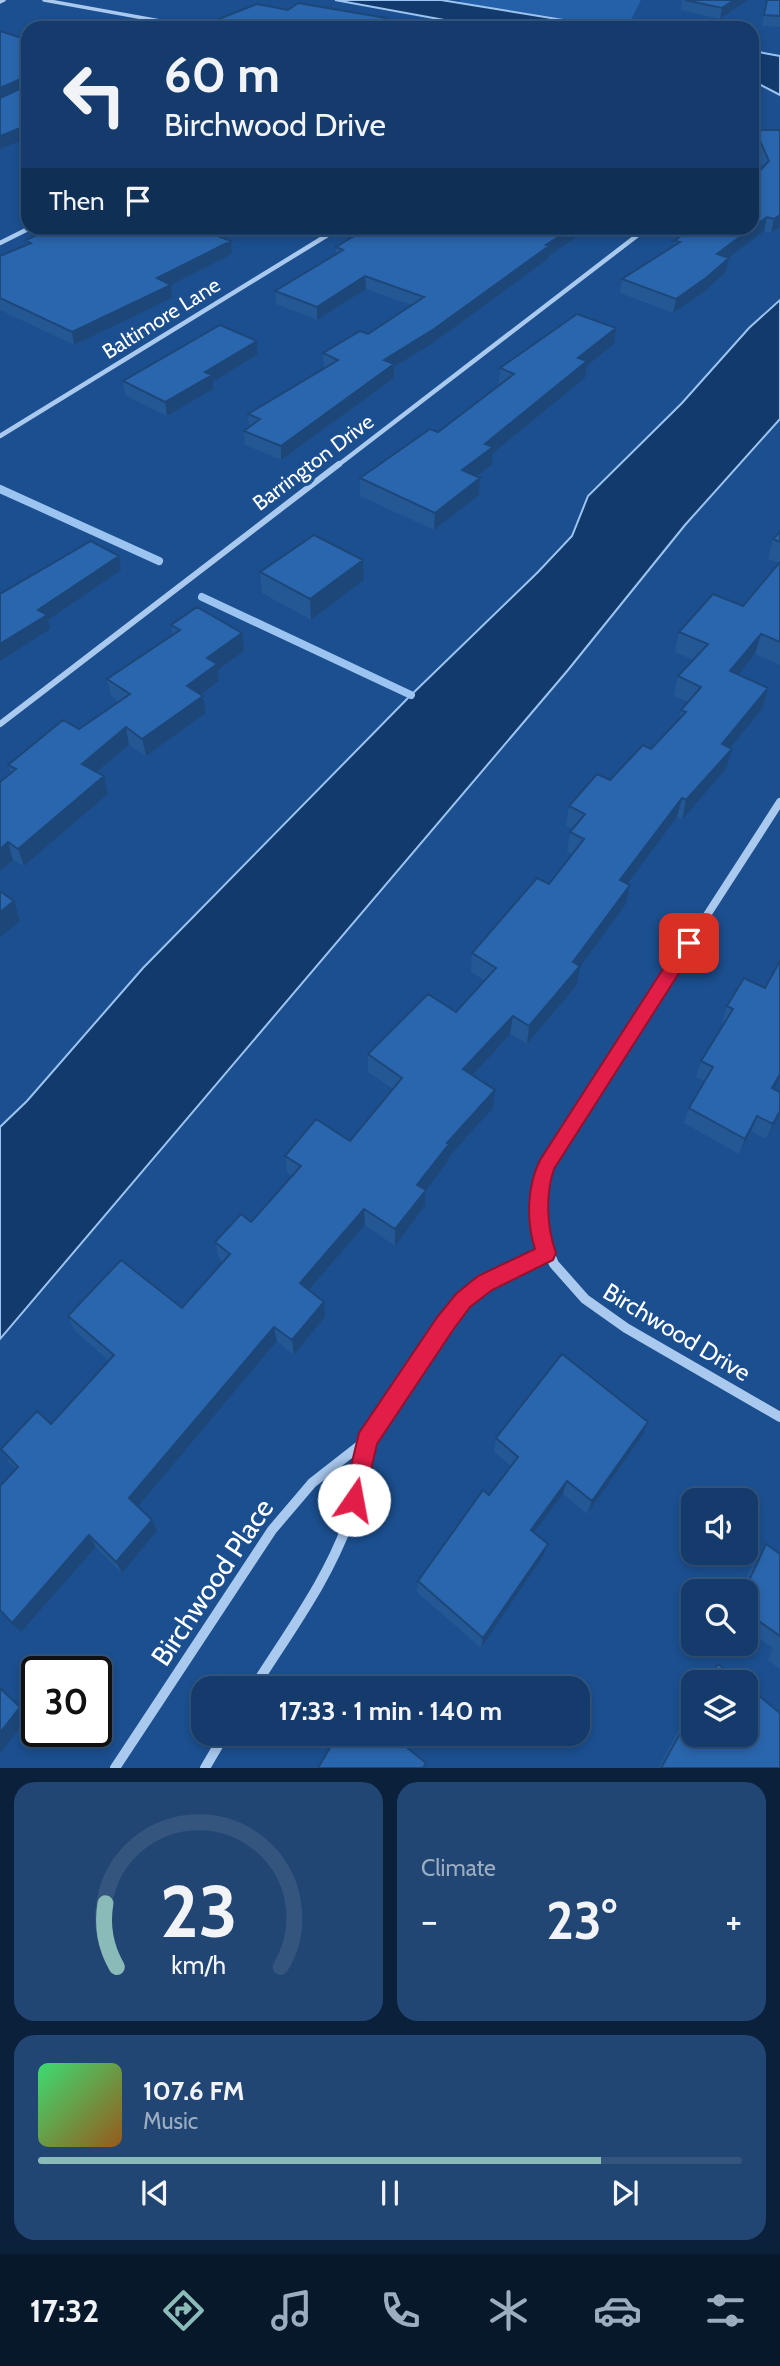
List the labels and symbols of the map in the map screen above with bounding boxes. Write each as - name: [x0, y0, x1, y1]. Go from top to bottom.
- street label: Baltimore Lane: [98, 272, 225, 364]
- street label: Barrington Drive: [248, 408, 378, 516]
- pin: [659, 913, 719, 973]
- street label: Birchwood Drive: [598, 1277, 756, 1387]
- position arrow: [317, 1463, 391, 1537]
- street label: Birchwood Place: [144, 1492, 280, 1672]
- speed limit sign: 30: [21, 1656, 112, 1747]

